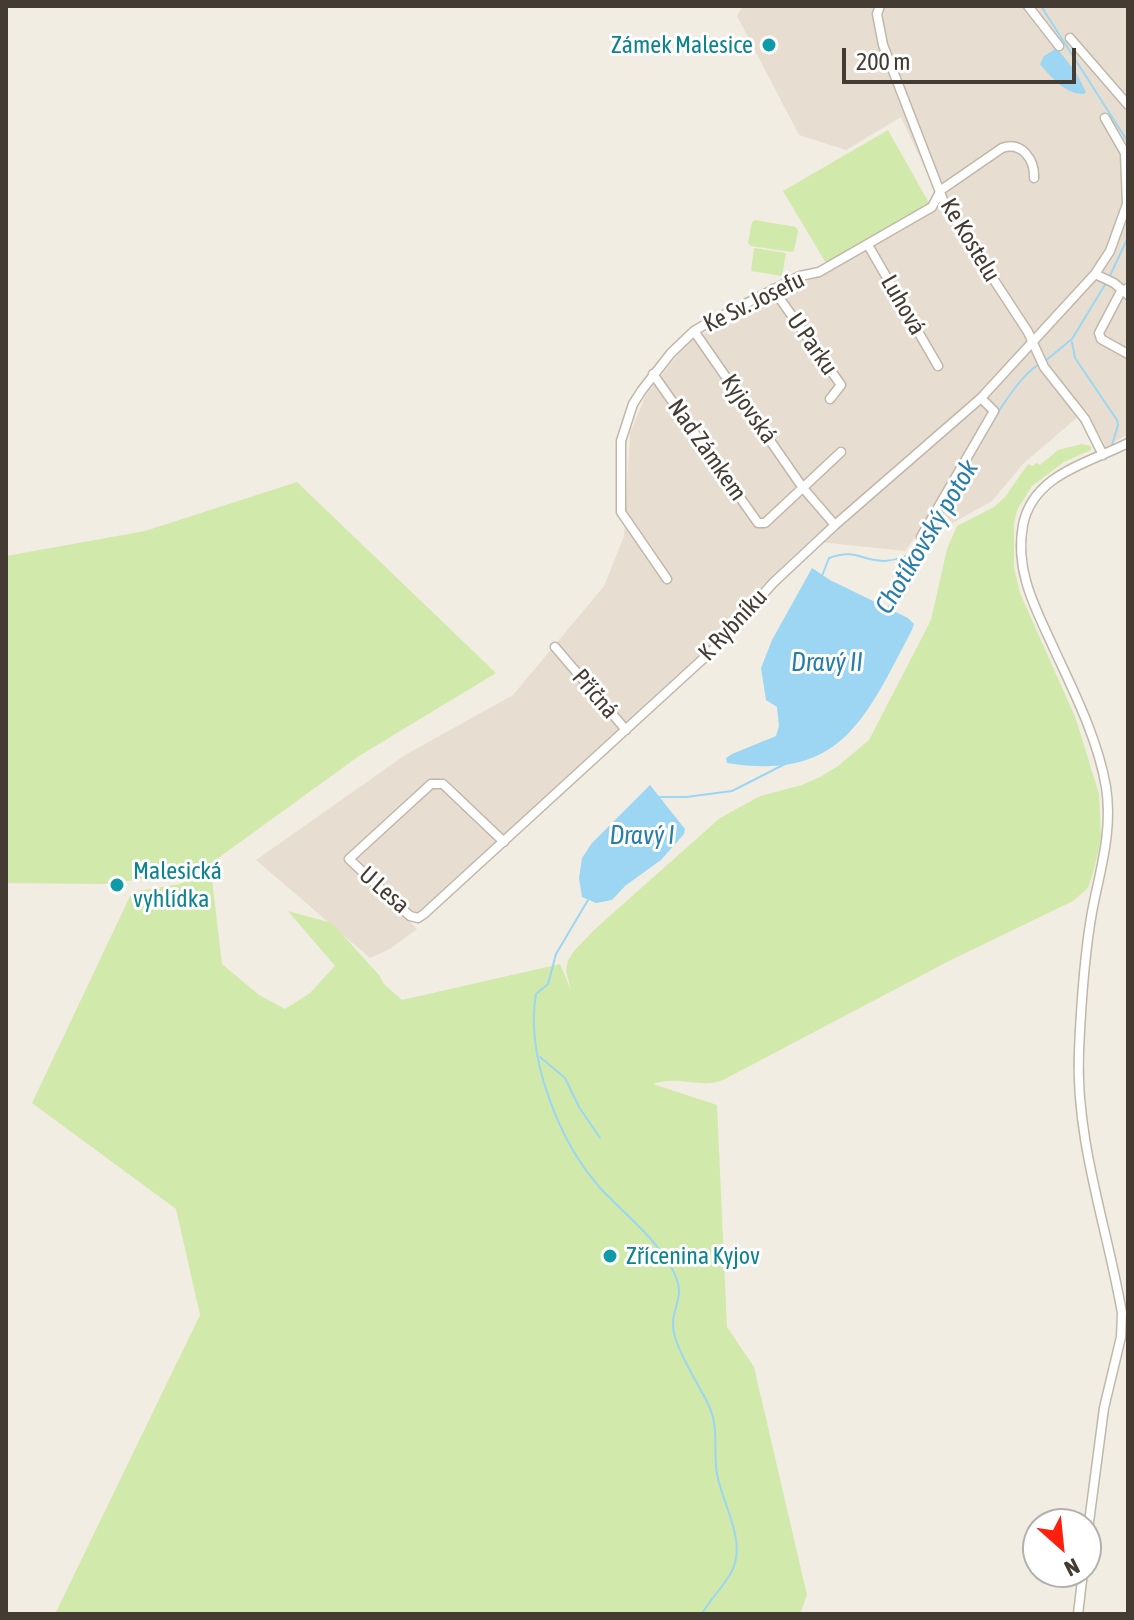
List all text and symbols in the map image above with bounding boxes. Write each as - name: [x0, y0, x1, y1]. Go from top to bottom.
- place label: Zámek Malesice: [611, 31, 753, 59]
- scale bar: [846, 32, 1080, 82]
- marker: Zámek Malesice: [760, 36, 778, 54]
- text: 200 m: [856, 48, 910, 75]
- street label: Ke Kostelu: [934, 193, 1006, 287]
- street label: Ke Sv. Josefu: [699, 265, 809, 339]
- street label: Luhová: [874, 270, 932, 340]
- street label: U Parku: [780, 307, 844, 381]
- street label: Kyjovská: [715, 369, 783, 449]
- street label: Nad Zámkem: [662, 394, 752, 506]
- water label: Chotíkovský potok: [869, 454, 985, 620]
- street label: K Rybníku: [693, 583, 773, 667]
- water label: Dravý II: [791, 647, 863, 679]
- street label: Příčná: [566, 663, 624, 725]
- water label: Dravý I: [609, 820, 675, 852]
- place label: Malesická vyhlídka: [133, 857, 222, 913]
- street label: U Lesa: [353, 860, 415, 920]
- marker: Malesická vyhlídka: [108, 876, 126, 894]
- place label: Zřícenina Kyjov: [626, 1242, 760, 1270]
- marker: Zřícenina Kyjov: [601, 1247, 619, 1265]
- north arrow: [1022, 1508, 1102, 1588]
- text: N: [1060, 1553, 1084, 1582]

